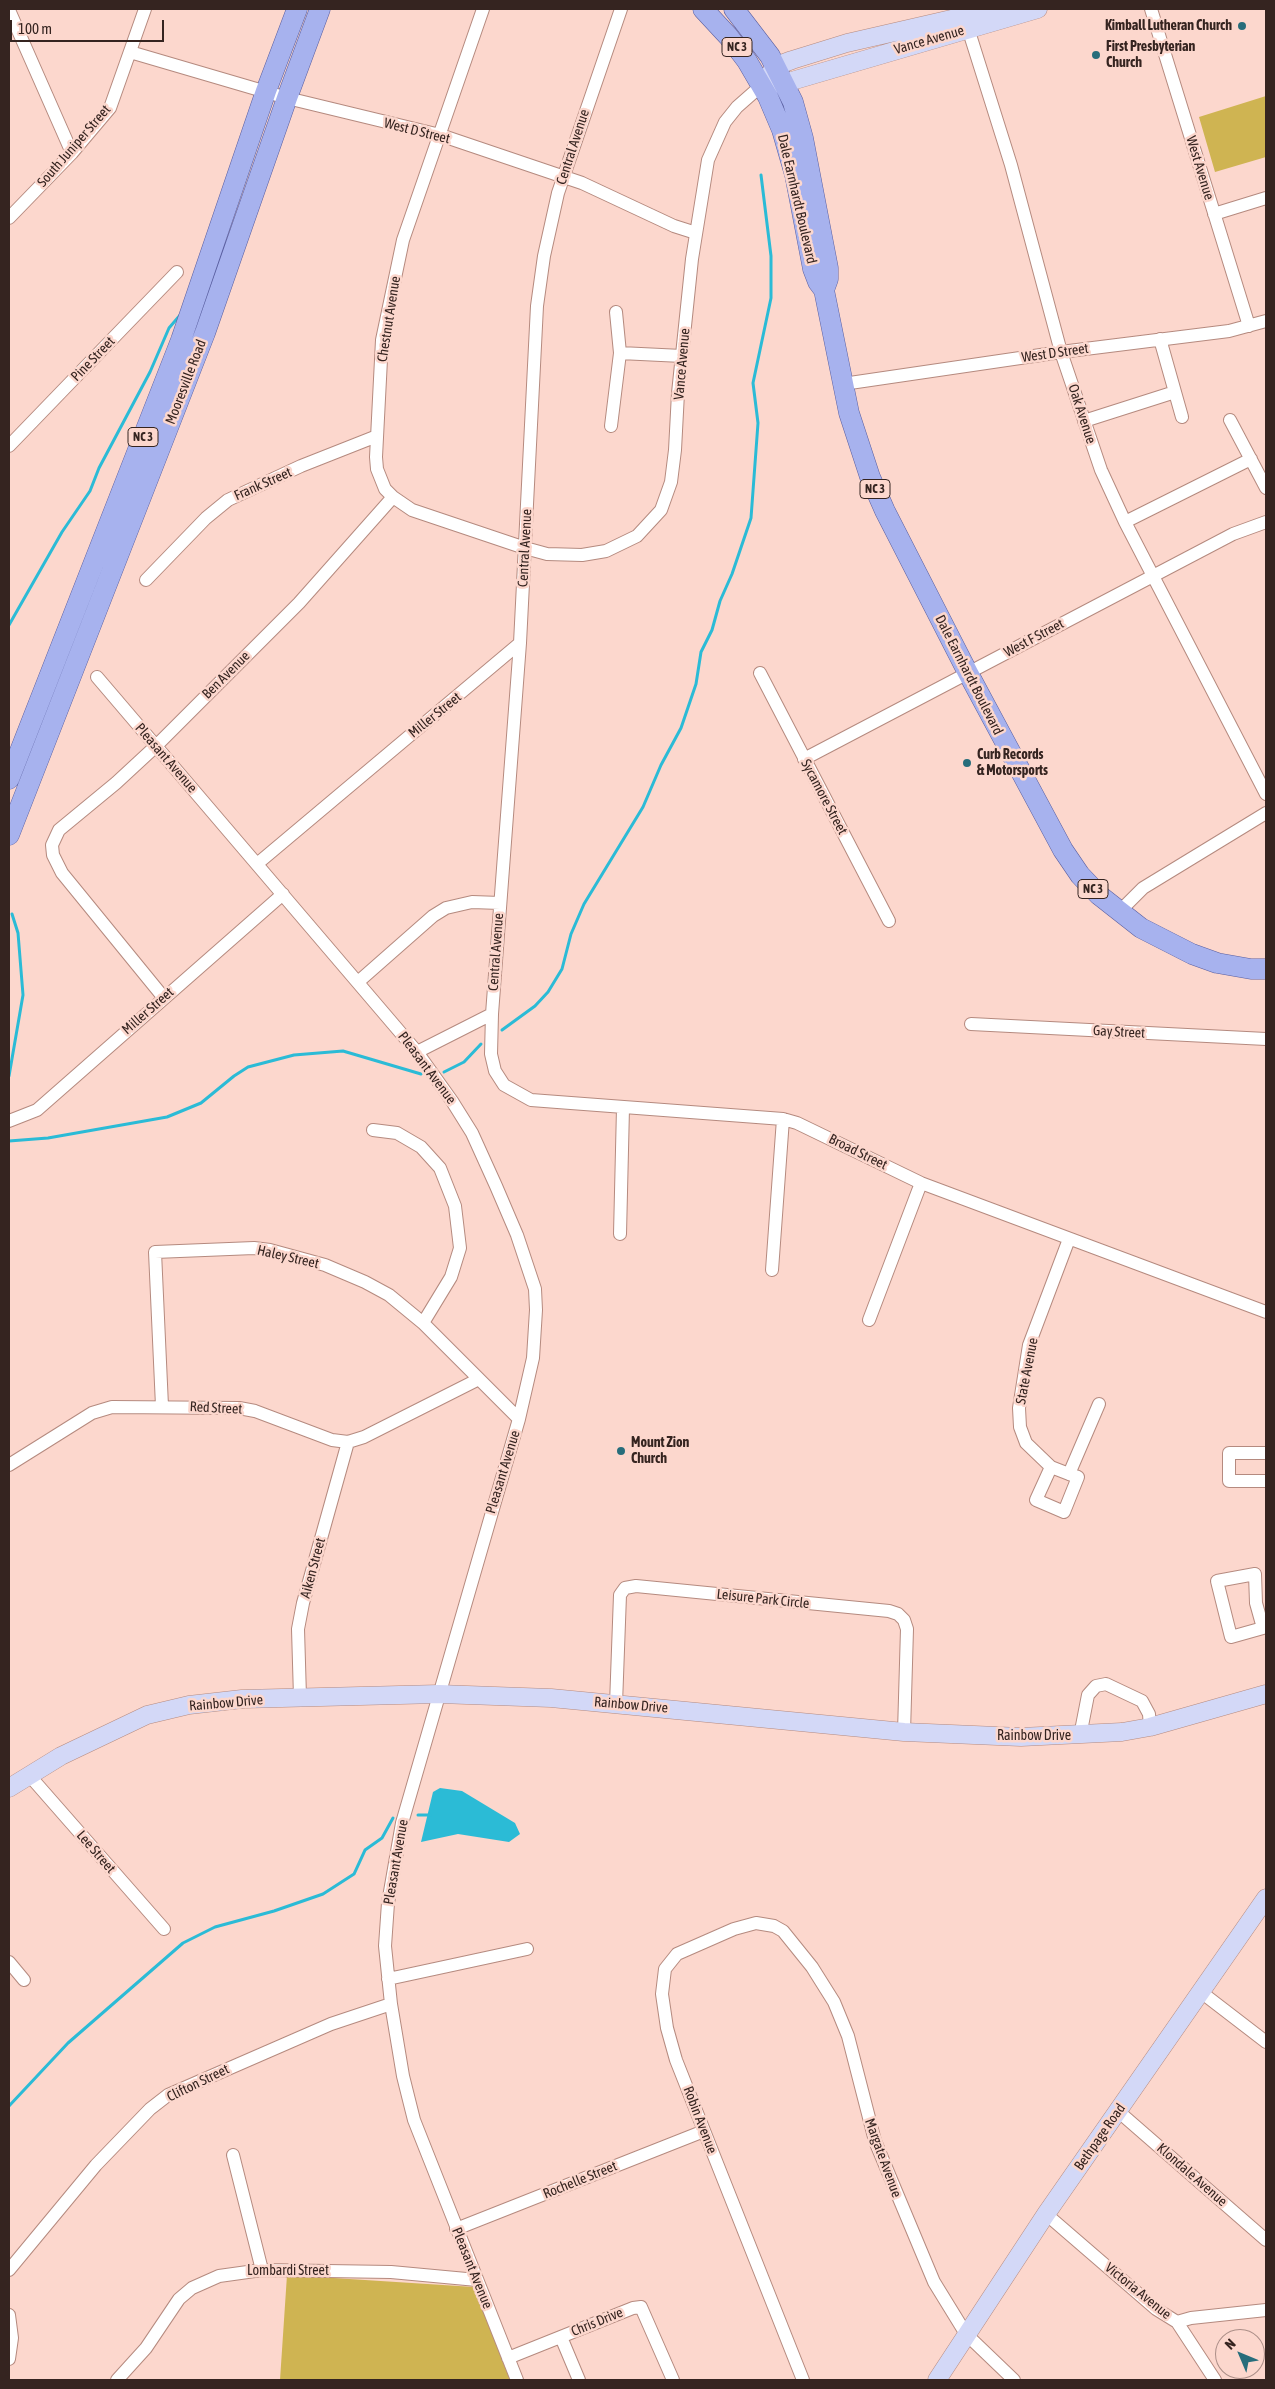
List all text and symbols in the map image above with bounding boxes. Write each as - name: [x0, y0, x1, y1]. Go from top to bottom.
- scale bar: [12, 10, 166, 42]
- place label: Kimball Lutheran Church: [1105, 18, 1232, 34]
- text: 100 m: [18, 20, 52, 37]
- marker: Kimball Lutheran Church: [1236, 20, 1248, 32]
- street label: Vance Avenue: [892, 22, 966, 58]
- road number: NC 3: [722, 38, 752, 56]
- place label: First Presbyterian Church: [1106, 39, 1195, 72]
- marker: First Presbyterian Church: [1090, 49, 1102, 61]
- street label: South Juniper Street: [34, 102, 114, 190]
- street label: Central Avenue: [553, 107, 593, 187]
- street label: West D Street: [382, 115, 452, 147]
- street label: Dale Earnhardt Boulevard: [774, 133, 820, 265]
- street label: West Avenue: [1182, 134, 1218, 202]
- street label: Chestnut Avenue: [374, 275, 404, 363]
- street label: Vance Avenue: [670, 327, 694, 401]
- street label: Pine Street: [68, 333, 118, 385]
- street label: Mooresville Road: [162, 337, 210, 427]
- street label: West D Street: [1020, 340, 1090, 366]
- street label: Oak Avenue: [1065, 382, 1099, 446]
- road number: NC 3: [128, 428, 158, 447]
- street label: Frank Street: [232, 464, 294, 504]
- road number: NC 3: [860, 479, 890, 498]
- street label: Central Avenue: [515, 509, 535, 587]
- street label: Dale Earnhardt Boulevard: [931, 612, 1007, 738]
- street label: West F Street: [1001, 615, 1067, 661]
- street label: Ben Avenue: [199, 648, 253, 702]
- street label: Miller Street: [405, 689, 465, 741]
- street label: Pleasant Avenue: [131, 720, 201, 796]
- place label: Curb Records & Motorsports: [977, 747, 1048, 780]
- street label: Sycamore Street: [797, 756, 851, 838]
- marker: Curb Records & Motorsports: [961, 757, 973, 769]
- road number: NC 3: [1078, 880, 1108, 899]
- street label: Central Avenue: [485, 912, 507, 992]
- street label: Miller Street: [119, 984, 177, 1038]
- street label: Gay Street: [1092, 1022, 1146, 1042]
- street label: Pleasant Avenue: [394, 1029, 460, 1107]
- street label: Broad Street: [826, 1131, 890, 1173]
- street label: Haley Street: [255, 1242, 321, 1272]
- street label: State Avenue: [1012, 1336, 1042, 1406]
- street label: Red Street: [189, 1398, 243, 1418]
- street label: Pleasant Avenue: [482, 1428, 524, 1516]
- place label: Mount Zion Church: [631, 1435, 689, 1468]
- marker: Mount Zion Church: [615, 1445, 627, 1457]
- street label: Aiken Street: [297, 1536, 329, 1600]
- street label: Leisure Park Circle: [716, 1586, 810, 1612]
- street label: Rainbow Drive: [188, 1691, 264, 1715]
- street label: Rainbow Drive: [593, 1693, 669, 1717]
- street label: Rainbow Drive: [997, 1728, 1071, 1744]
- street label: Pleasant Avenue: [380, 1818, 412, 1906]
- street label: Lee Street: [73, 1827, 119, 1877]
- street label: Clifton Street: [164, 2061, 232, 2105]
- street label: Robin Avenue: [679, 2084, 721, 2156]
- street label: Bethpage Road: [1071, 2100, 1129, 2174]
- street label: Margate Avenue: [861, 2116, 905, 2200]
- street label: Klondale Avenue: [1153, 2140, 1231, 2210]
- street label: Rochelle Street: [541, 2158, 619, 2202]
- street label: Pleasant Avenue: [448, 2225, 496, 2311]
- street label: Victoria Avenue: [1102, 2259, 1174, 2323]
- street label: Lombardi Street: [247, 2263, 329, 2279]
- street label: Chris Drive: [569, 2304, 625, 2340]
- north arrow: [1215, 2329, 1265, 2379]
- text: N: [1222, 2336, 1239, 2353]

